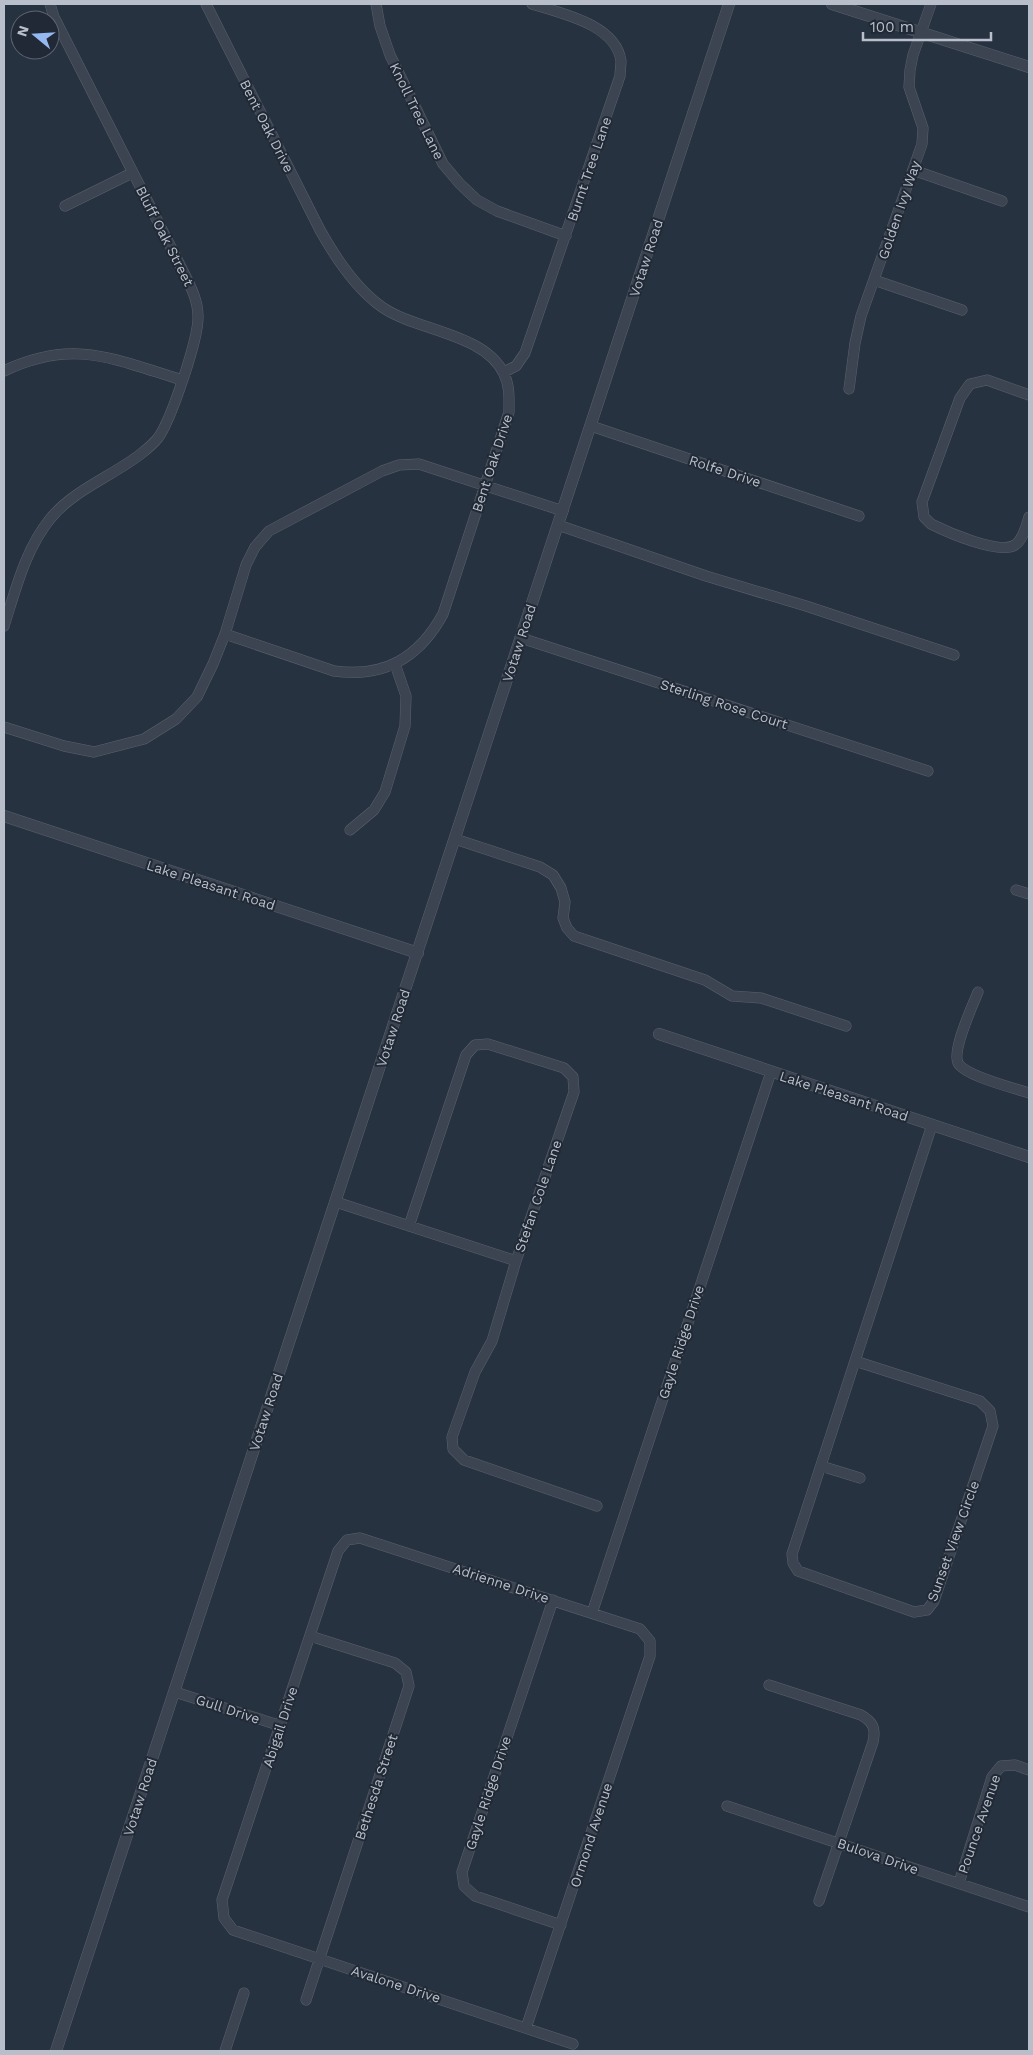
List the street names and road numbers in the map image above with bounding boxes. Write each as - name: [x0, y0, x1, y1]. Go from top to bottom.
- street label: Knoll Tree Lane: [387, 60, 447, 162]
- street label: Bent Oak Drive: [237, 77, 297, 175]
- street label: Burnt Tree Lane: [564, 115, 614, 223]
- street label: Golden Ivy Way: [875, 158, 924, 262]
- street label: Bluff Oak Street: [133, 183, 197, 289]
- street label: Votaw Road: [626, 217, 666, 299]
- street label: Bent Oak Drive: [469, 412, 515, 514]
- street label: Rolfe Drive: [687, 452, 763, 490]
- street label: Votaw Road: [499, 602, 539, 684]
- street label: Sterling Rose Court: [658, 676, 790, 732]
- street label: Lake Pleasant Road: [145, 857, 277, 913]
- street label: Votaw Road: [373, 987, 413, 1069]
- street label: Lake Pleasant Road: [778, 1068, 910, 1124]
- street label: Stefan Cole Lane: [511, 1138, 565, 1254]
- street label: Gayle Ridge Drive: [655, 1283, 707, 1401]
- street label: Votaw Road: [246, 1371, 286, 1453]
- street label: Sunset View Circle: [924, 1478, 982, 1604]
- street label: Adrienne Drive: [451, 1560, 551, 1606]
- street label: Abigail Drive: [259, 1684, 301, 1770]
- street label: Gull Drive: [194, 1691, 262, 1727]
- street label: Bethesda Street: [351, 1732, 401, 1842]
- street label: Gayle Ridge Drive: [462, 1734, 514, 1852]
- street label: Votaw Road: [120, 1756, 160, 1838]
- street label: Pounce Avenue: [955, 1772, 1003, 1876]
- street label: Ormond Avenue: [567, 1781, 615, 1889]
- street label: Bulova Drive: [835, 1835, 921, 1877]
- street label: Avalone Drive: [349, 1962, 443, 2006]

